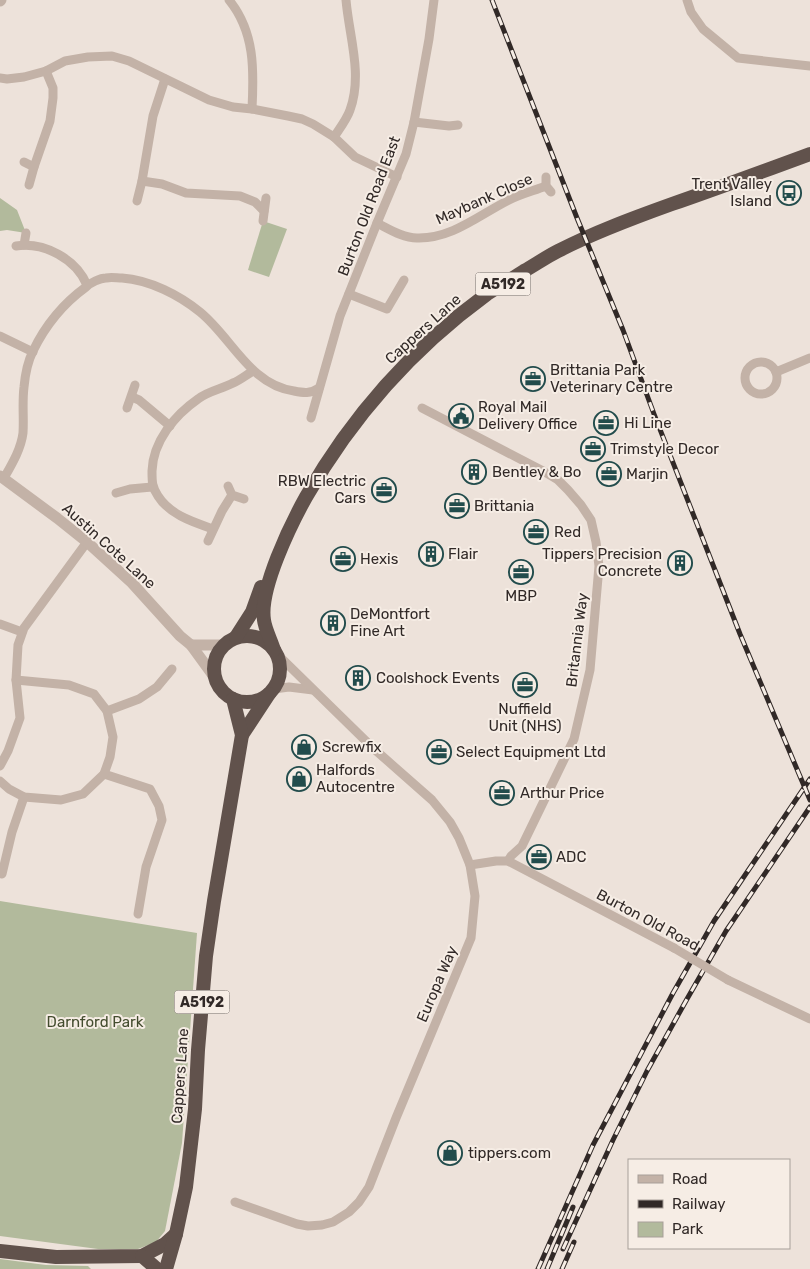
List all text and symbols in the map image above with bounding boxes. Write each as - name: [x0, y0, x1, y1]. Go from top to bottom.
- street label: Burton Old Road East: [334, 133, 404, 279]
- street label: Maybank Close: [433, 170, 535, 228]
- place label: Trent Valley Island: [692, 175, 772, 210]
- bus stop icon: Trent Valley Island: [776, 180, 802, 206]
- road number: A5192: [476, 272, 530, 296]
- street label: Cappers Lane: [381, 290, 465, 368]
- place label: Brittania Park Veterinary Centre: [550, 361, 673, 396]
- office icon: Brittania Park Veterinary Centre: [520, 366, 546, 392]
- place label: Royal Mail Delivery Office: [478, 398, 577, 433]
- public building icon: Royal Mail Delivery Office: [448, 403, 474, 429]
- office icon: Hi Line: [593, 410, 619, 436]
- place label: Hi Line: [624, 414, 672, 432]
- office icon: Trimstyle Decor: [580, 436, 606, 462]
- place label: Trimstyle Decor: [610, 440, 719, 458]
- building icon: Bentley & Bo: [461, 459, 487, 485]
- office icon: Marjin: [596, 461, 622, 487]
- place label: Bentley & Bo: [492, 463, 581, 481]
- place label: Marjin: [626, 465, 668, 483]
- place label: RBW Electric Cars: [278, 472, 366, 507]
- office icon: RBW Electric Cars: [371, 477, 397, 503]
- office icon: Brittania: [444, 493, 470, 519]
- place label: Brittania: [474, 497, 534, 515]
- street label: Austin Cote Lane: [59, 499, 159, 593]
- office icon: Red: [523, 519, 549, 545]
- place label: Red: [554, 523, 581, 541]
- building icon: Flair: [418, 541, 444, 567]
- place label: Flair: [448, 545, 478, 563]
- place label: Tippers Precision Concrete: [542, 545, 662, 580]
- office icon: Hexis: [330, 546, 356, 572]
- place label: Hexis: [360, 550, 399, 568]
- building icon: Tippers Precision Concrete: [667, 550, 693, 576]
- office icon: MBP: [508, 559, 534, 585]
- place label: MBP: [505, 587, 537, 605]
- street label: Britannia Way: [562, 592, 592, 688]
- place label: DeMontfort Fine Art: [350, 605, 430, 640]
- building icon: DeMontfort Fine Art: [320, 610, 346, 636]
- building icon: Coolshock Events: [345, 665, 371, 691]
- place label: Coolshock Events: [376, 669, 500, 687]
- office icon: Nuffield Unit (NHS): [512, 672, 538, 698]
- place label: Nuffield Unit (NHS): [488, 700, 562, 735]
- shop icon: Screwfix: [291, 734, 317, 760]
- place label: Screwfix: [322, 738, 382, 756]
- office icon: Select Equipment Ltd: [426, 739, 452, 765]
- place label: Select Equipment Ltd: [456, 743, 606, 761]
- place label: Halfords Autocentre: [316, 761, 395, 796]
- shop icon: Halfords Autocentre: [286, 766, 312, 792]
- office icon: Arthur Price: [489, 780, 515, 806]
- place label: Arthur Price: [520, 784, 604, 802]
- office icon: ADC: [526, 844, 552, 870]
- place label: ADC: [556, 848, 586, 866]
- street label: Burton Old Road: [593, 885, 703, 955]
- street label: Europa Way: [413, 943, 461, 1025]
- road number: A5192: [174, 990, 230, 1014]
- park label: Darnford Park: [47, 1013, 144, 1031]
- street label: Cappers Lane: [168, 1028, 192, 1124]
- shop icon: tippers.com: [437, 1140, 463, 1166]
- place label: tippers.com: [468, 1144, 551, 1162]
- legend: [628, 1159, 790, 1249]
- text: Road: [672, 1170, 708, 1188]
- text: Railway: [672, 1195, 726, 1213]
- text: Park: [672, 1220, 703, 1238]

